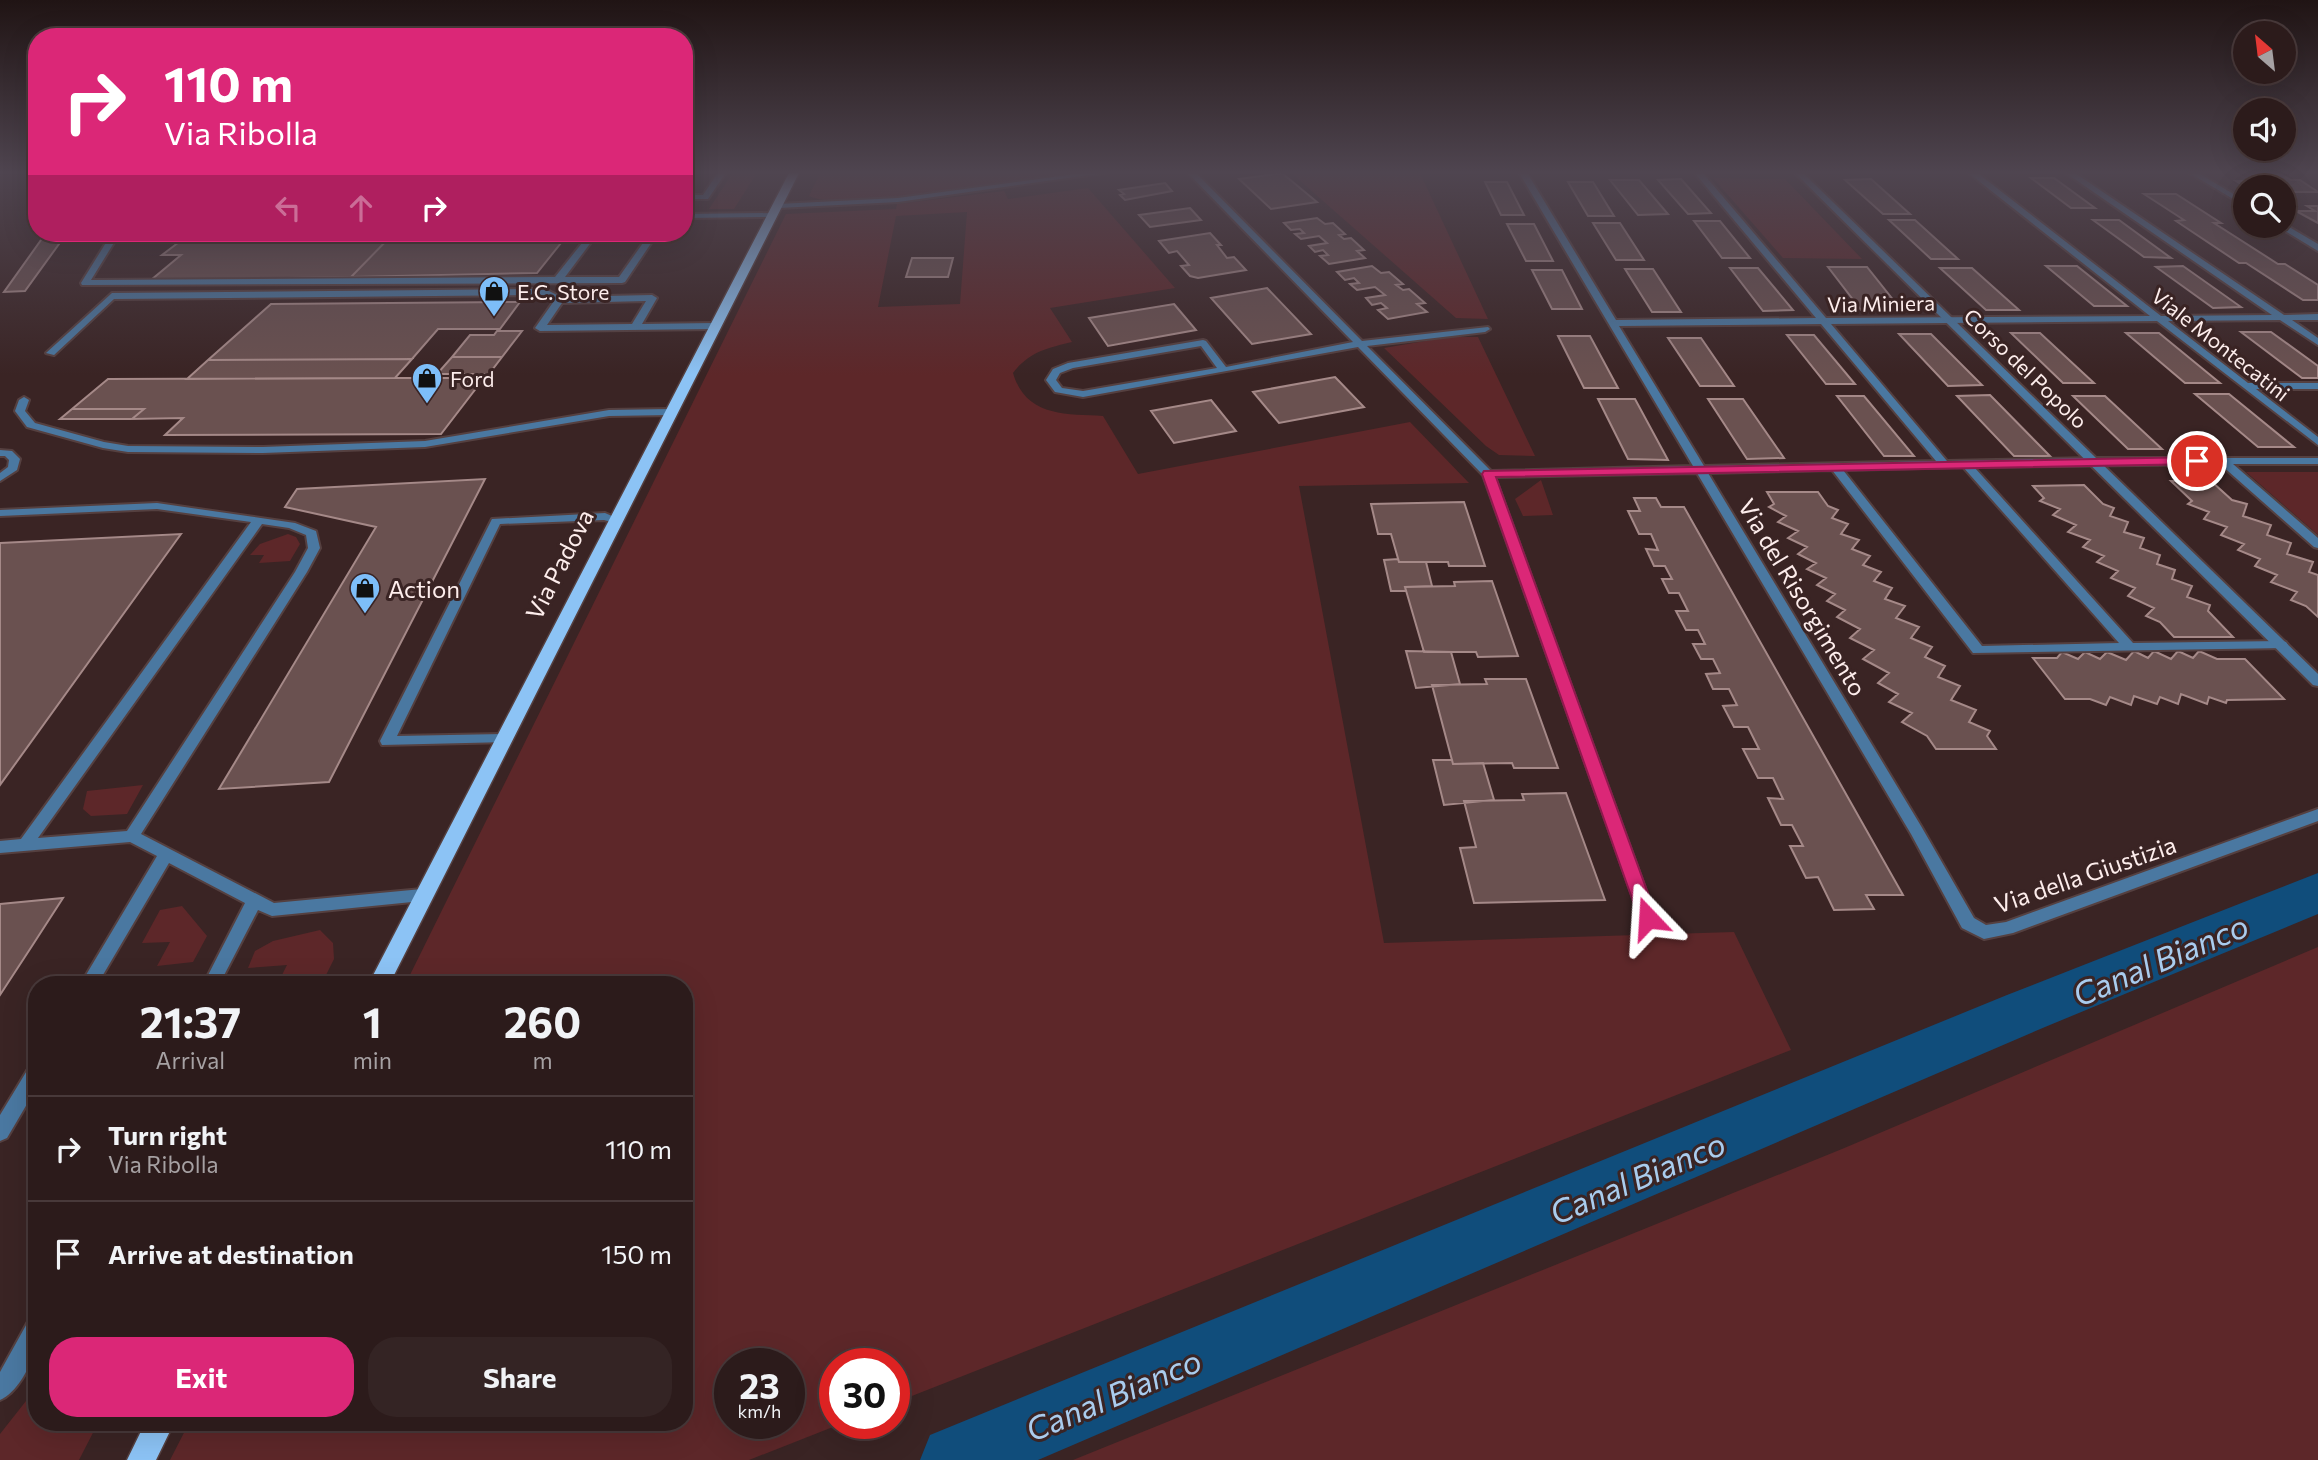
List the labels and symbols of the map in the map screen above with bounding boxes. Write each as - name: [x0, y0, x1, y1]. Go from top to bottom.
- north arrow: [2233, 21, 2296, 84]
- shop icon: E.C. Store: [477, 274, 511, 318]
- place label: E.C. Store: [517, 279, 609, 304]
- street label: Viale Montecatini: [2147, 282, 2295, 406]
- street label: Via Miniera: [1827, 290, 1935, 316]
- street label: Corso del Popolo: [1959, 303, 2093, 433]
- shop icon: Ford: [410, 361, 444, 405]
- place label: Ford: [450, 366, 494, 391]
- pin: [2167, 431, 2227, 491]
- street label: Via del Risorgimento: [1733, 493, 1873, 701]
- street label: Via Padova: [519, 504, 599, 624]
- shop icon: Action: [348, 571, 382, 615]
- place label: Action: [388, 574, 460, 603]
- street label: Via della Giustizia: [1990, 829, 2180, 919]
- position arrow: [1611, 881, 1685, 955]
- water label: Canal Bianco: [2066, 904, 2254, 1014]
- water label: Canal Bianco: [1543, 1122, 1731, 1232]
- water label: Canal Bianco: [1019, 1339, 1207, 1449]
- speed limit sign: 30: [819, 1348, 910, 1439]

